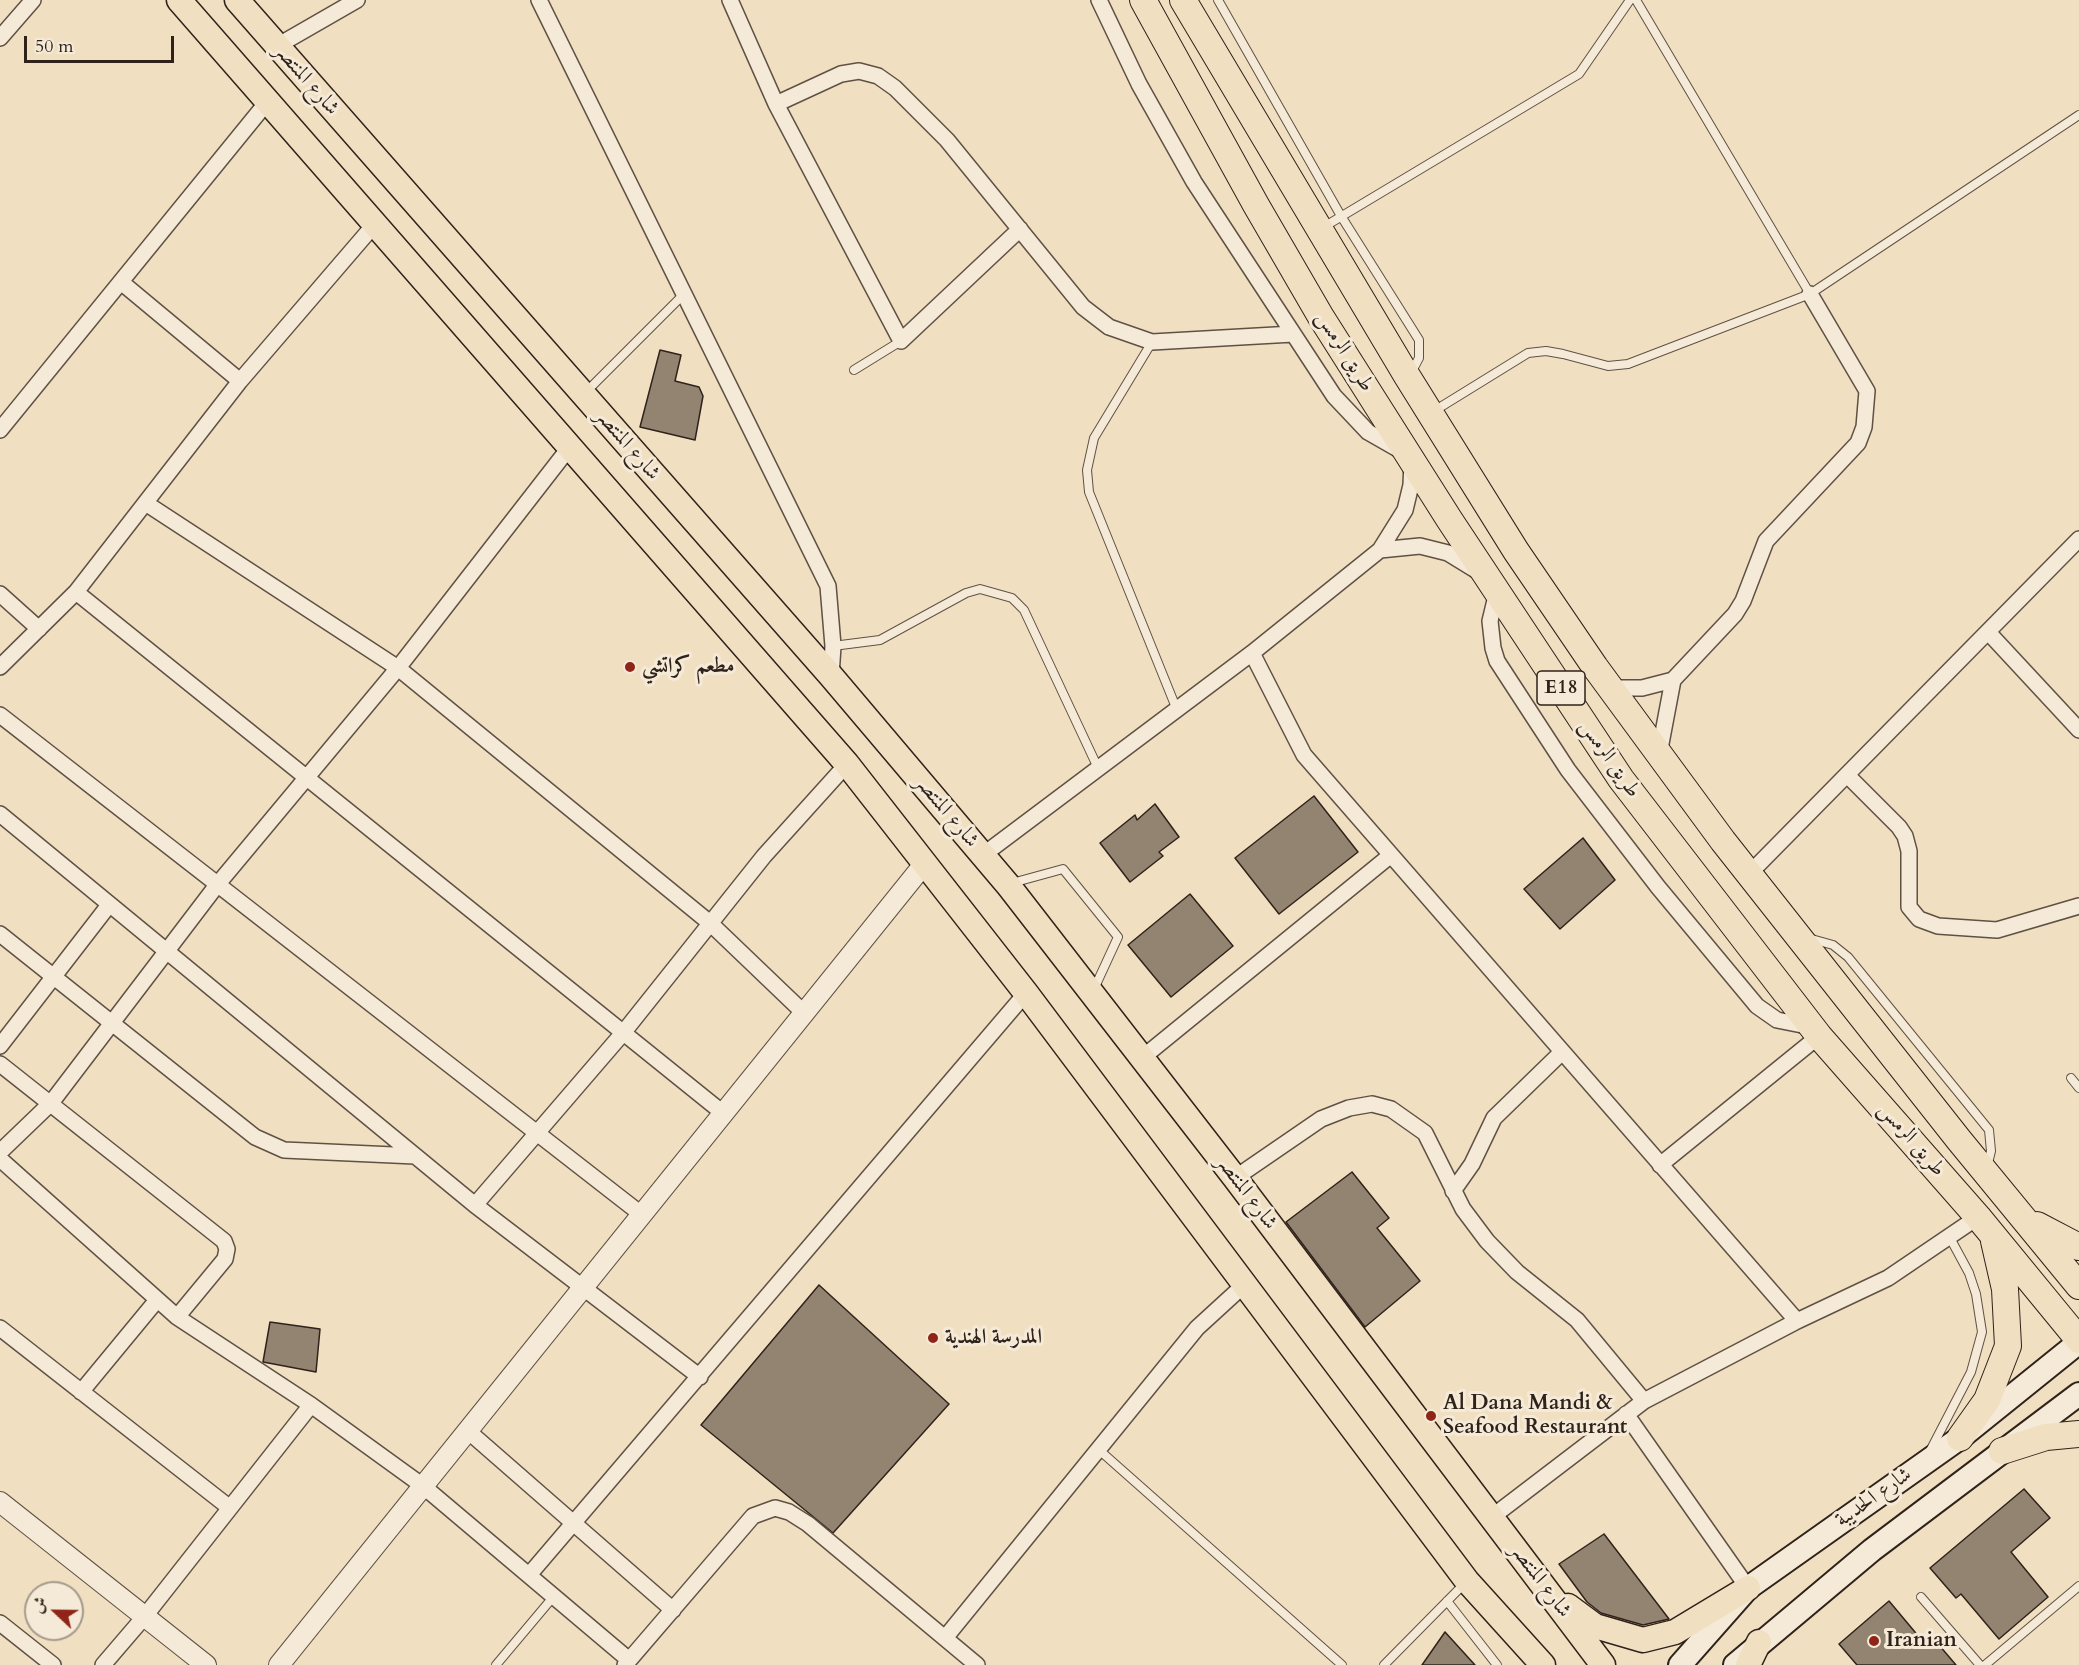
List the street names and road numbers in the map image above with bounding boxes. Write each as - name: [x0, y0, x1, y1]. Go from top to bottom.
- street label: شارع المنتصر: [268, 39, 344, 121]
- street label: طريق الرمس: [1309, 307, 1379, 397]
- street label: شارع المنتصر: [589, 404, 665, 486]
- road number: E18: [1537, 671, 1585, 705]
- street label: طريق الرمس: [1573, 715, 1645, 803]
- street label: شارع المنتصر: [908, 771, 984, 853]
- street label: طريق الرمس: [1872, 1098, 1950, 1182]
- street label: شارع المنتصر: [1210, 1151, 1282, 1235]
- street label: شارع الحديبة: [1831, 1463, 1917, 1533]
- street label: شارع المنتصر: [1504, 1539, 1576, 1623]

